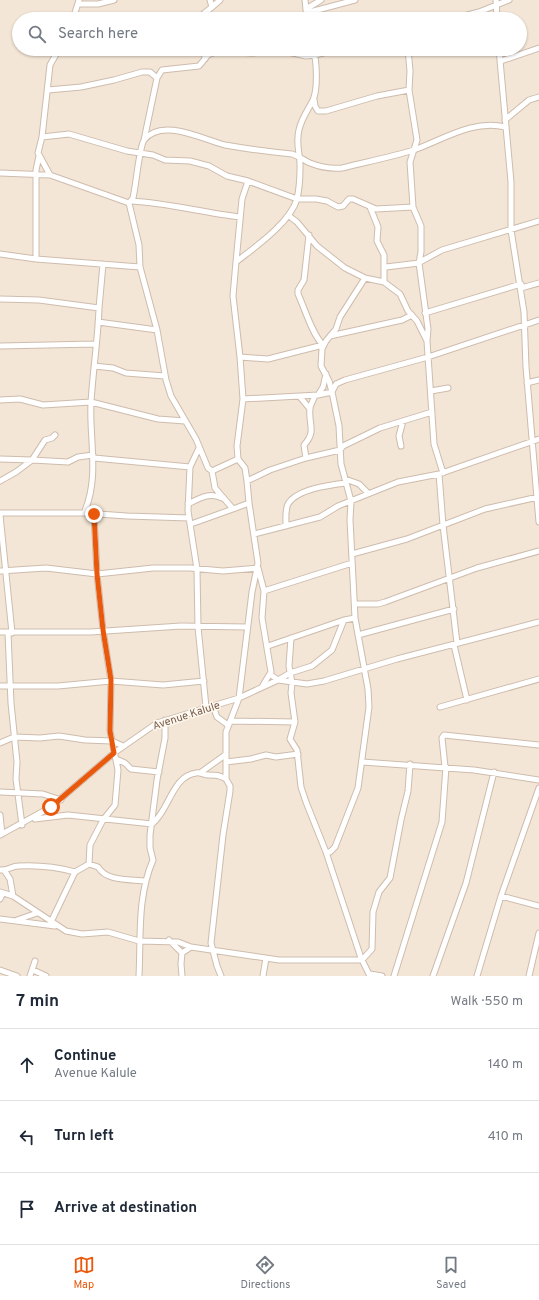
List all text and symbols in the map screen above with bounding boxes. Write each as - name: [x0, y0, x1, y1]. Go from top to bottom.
- search box: [12, 12, 527, 56]
- icon: search: [26, 23, 48, 45]
- text: Search here: [58, 25, 138, 44]
- route end: [85, 505, 103, 523]
- street label: Avenue Kalule: [151, 698, 222, 733]
- route start: [42, 798, 60, 816]
- text: 7 min: [16, 991, 59, 1013]
- text: Walk · 550 m: [451, 994, 523, 1010]
- text: Continue: [54, 1047, 116, 1066]
- icon: ahead: [16, 1054, 38, 1076]
- text: 140 m: [488, 1057, 523, 1073]
- text: Avenue Kalule: [54, 1066, 137, 1082]
- icon: left: [16, 1126, 38, 1148]
- text: Turn left: [54, 1127, 114, 1146]
- text: 410 m: [488, 1129, 523, 1145]
- icon: arrive: [16, 1198, 38, 1220]
- text: Arrive at destination: [54, 1199, 197, 1218]
- tab: Map: [73, 1254, 95, 1292]
- tab: Directions: [240, 1254, 290, 1292]
- tab: Saved: [436, 1254, 466, 1292]

